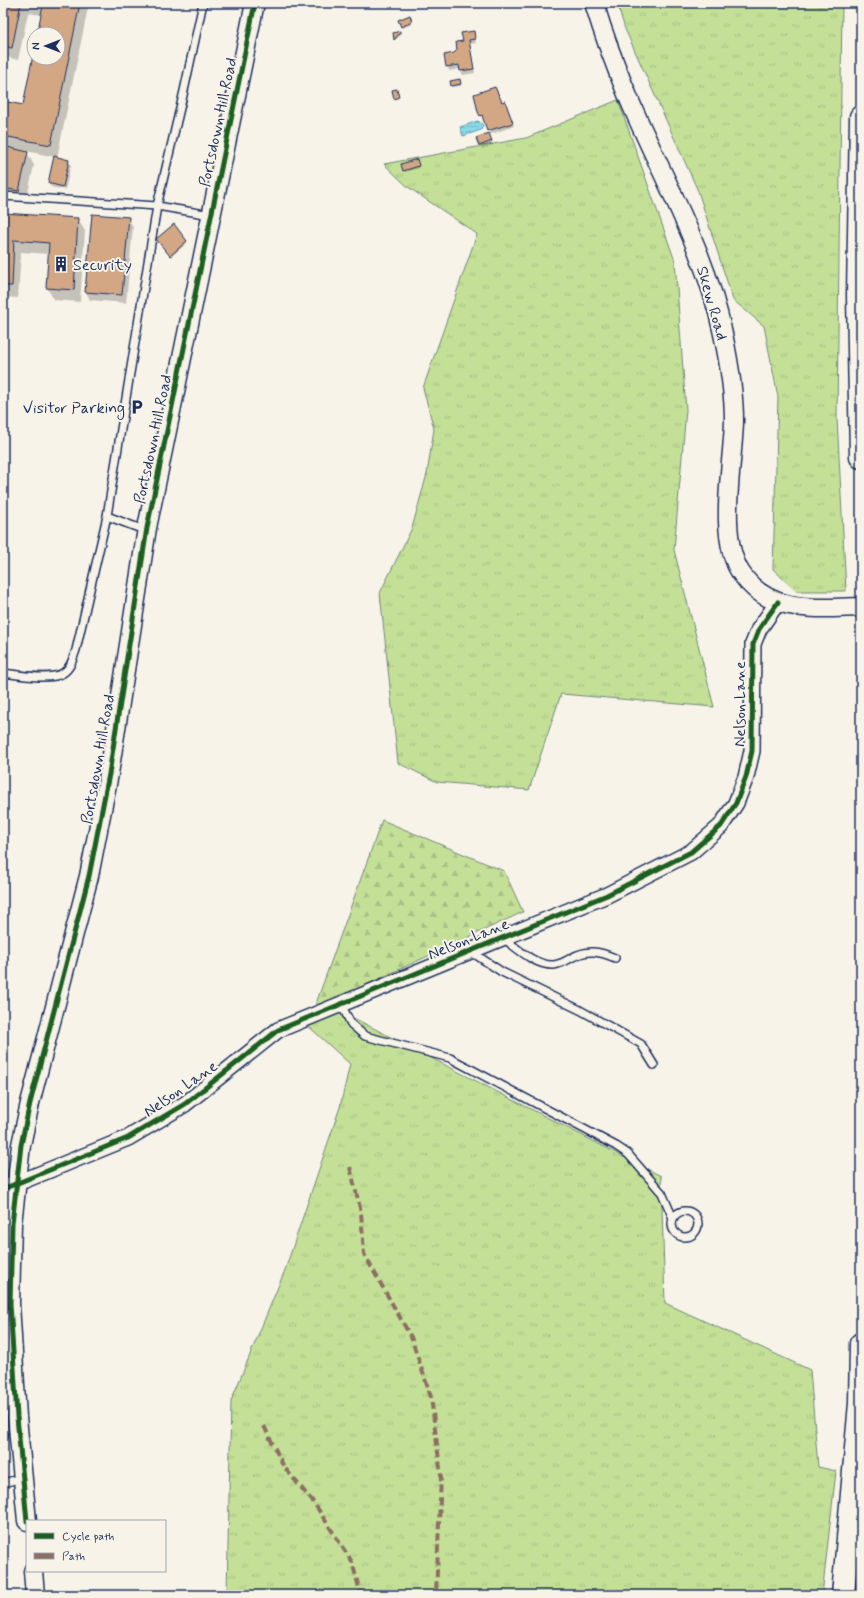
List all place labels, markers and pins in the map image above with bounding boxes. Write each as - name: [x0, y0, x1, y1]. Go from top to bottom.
- building icon: Security: [52, 255, 70, 273]
- place label: Security: [73, 255, 132, 276]
- place label: Visitor Parking: [23, 398, 125, 420]
- parking icon: Visitor Parking: [128, 398, 146, 416]

